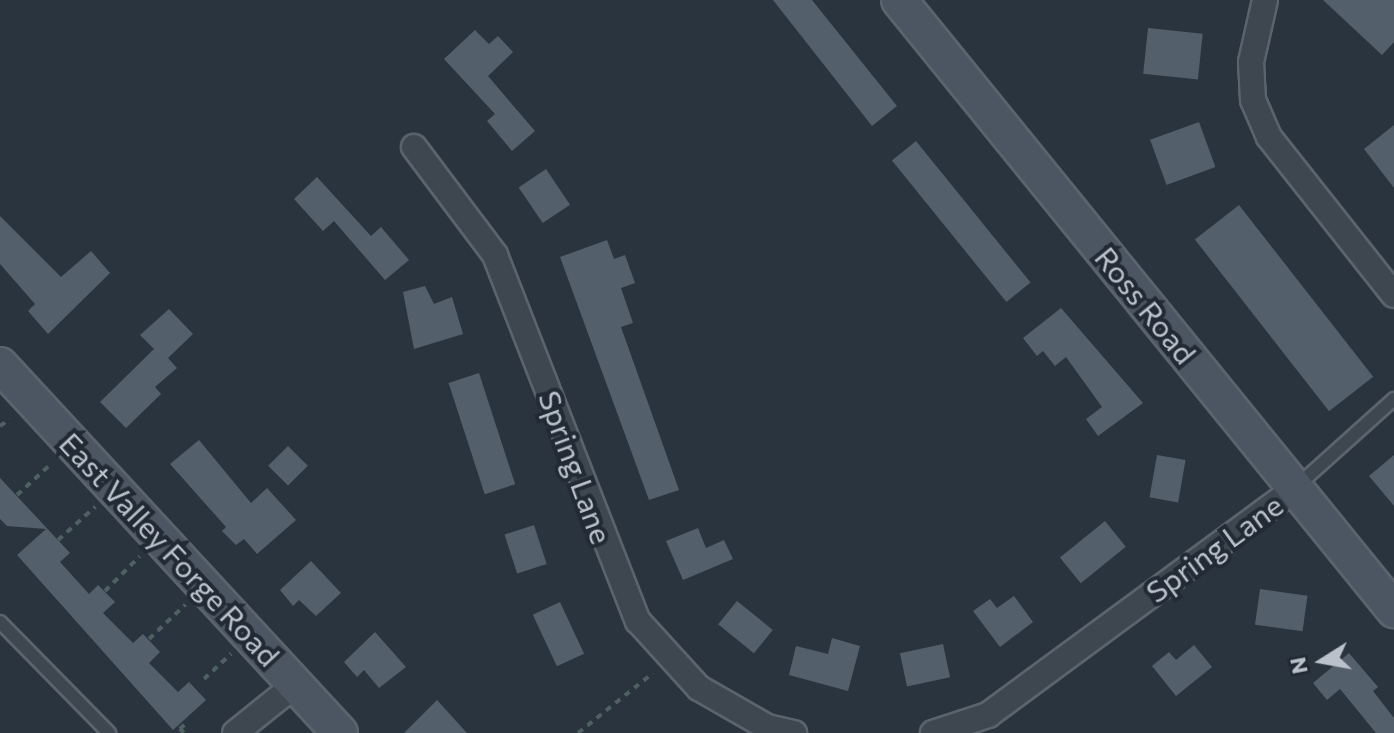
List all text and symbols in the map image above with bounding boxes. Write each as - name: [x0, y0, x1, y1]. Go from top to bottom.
- street label: Ross Road: [1088, 239, 1204, 371]
- street label: Spring Lane: [532, 386, 620, 548]
- street label: East Valley Forge Road: [53, 425, 287, 673]
- street label: Spring Lane: [1139, 486, 1289, 610]
- north arrow: [1282, 621, 1362, 701]
- text: N: [1283, 655, 1313, 676]

